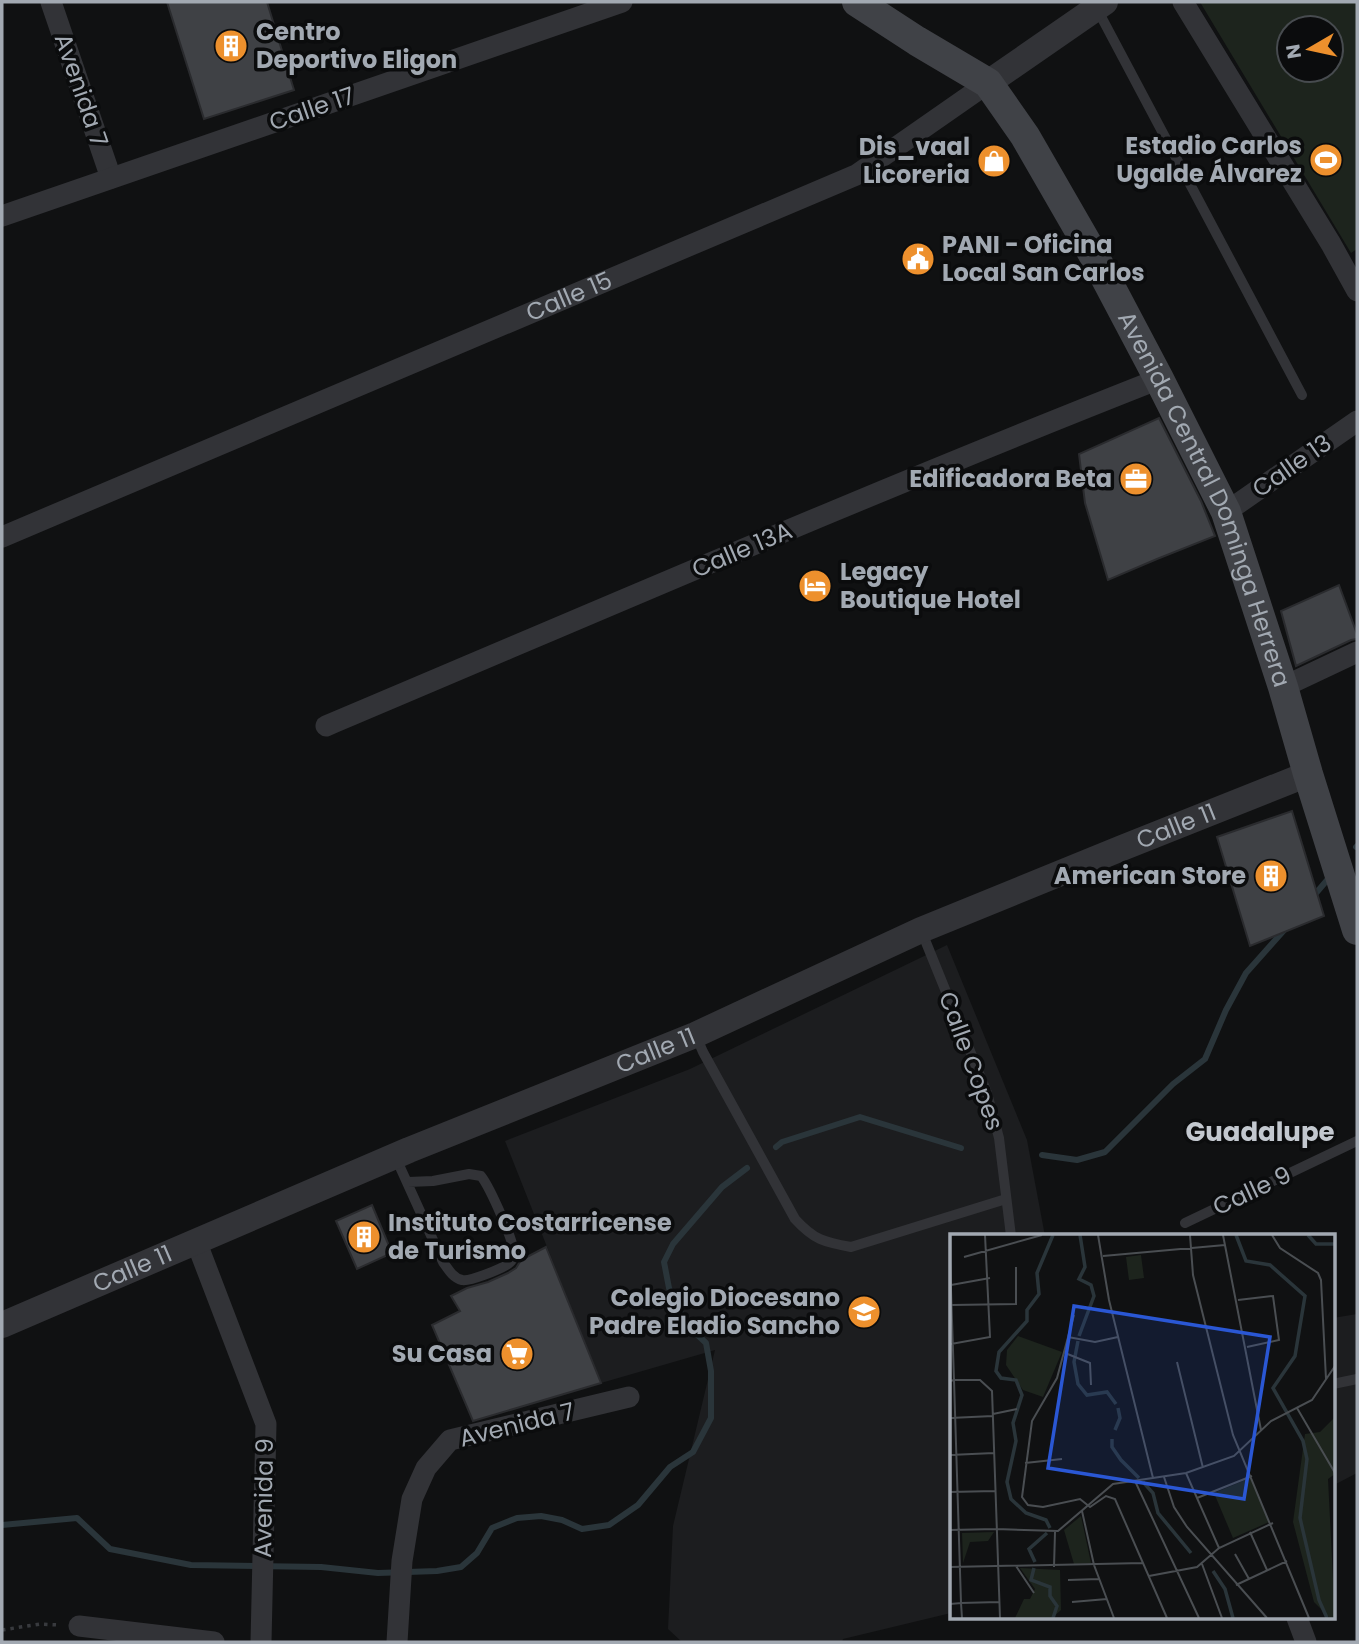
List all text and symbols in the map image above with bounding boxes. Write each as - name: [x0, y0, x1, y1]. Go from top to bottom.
- north arrow: [1275, 14, 1345, 84]
- place label: Centro Deportivo Eligon: [256, 15, 457, 76]
- building icon: Centro Deportivo Eligon: [212, 27, 250, 65]
- street label: Avenida 7: [47, 29, 116, 151]
- text: N: [1279, 42, 1308, 61]
- street label: Calle 17: [265, 78, 359, 139]
- place label: Estadio Carlos Ugalde Álvarez: [1116, 129, 1302, 190]
- place label: Dis_vaal Licoreria: [859, 130, 970, 191]
- sports icon: Estadio Carlos Ugalde Álvarez: [1307, 141, 1345, 179]
- shop icon: Dis_vaal Licoreria: [975, 142, 1013, 180]
- place label: PANI - Oficina Local San Carlos: [942, 228, 1145, 289]
- public building icon: PANI - Oficina Local San Carlos: [899, 240, 937, 278]
- street label: Calle 15: [521, 263, 617, 329]
- street label: Avenida Central Dominga Herrera: [1110, 305, 1299, 691]
- street label: Calle 13: [1246, 426, 1338, 505]
- office icon: Edificadora Beta: [1117, 460, 1155, 498]
- place label: Edificadora Beta: [909, 462, 1112, 495]
- street label: Calle 13A: [687, 514, 797, 585]
- place label: Legacy Boutique Hotel: [840, 555, 1021, 616]
- hotel icon: Legacy Boutique Hotel: [796, 567, 834, 605]
- street label: Calle 11: [1131, 795, 1221, 857]
- building icon: American Store: [1252, 857, 1290, 895]
- place label: American Store: [1054, 859, 1246, 892]
- street label: Calle Copes: [931, 987, 1012, 1135]
- street label: Calle 11: [611, 1019, 700, 1081]
- district label: Guadalupe: [1185, 1114, 1335, 1150]
- street label: Calle 9: [1207, 1158, 1296, 1223]
- place label: Instituto Costarricense de Turismo: [388, 1206, 672, 1267]
- building icon: Instituto Costarricense de Turismo: [345, 1218, 383, 1256]
- inset map: [950, 1234, 1334, 1620]
- street label: Calle 11: [87, 1237, 177, 1300]
- place label: Colegio Diocesano Padre Eladio Sancho: [589, 1281, 840, 1342]
- school or university icon: Colegio Diocesano Padre Eladio Sancho: [845, 1293, 883, 1331]
- supermarket icon: Su Casa: [498, 1335, 536, 1373]
- place label: Su Casa: [392, 1337, 492, 1370]
- street label: Avenida 7: [456, 1394, 578, 1455]
- street label: Avenida 9: [246, 1438, 281, 1558]

